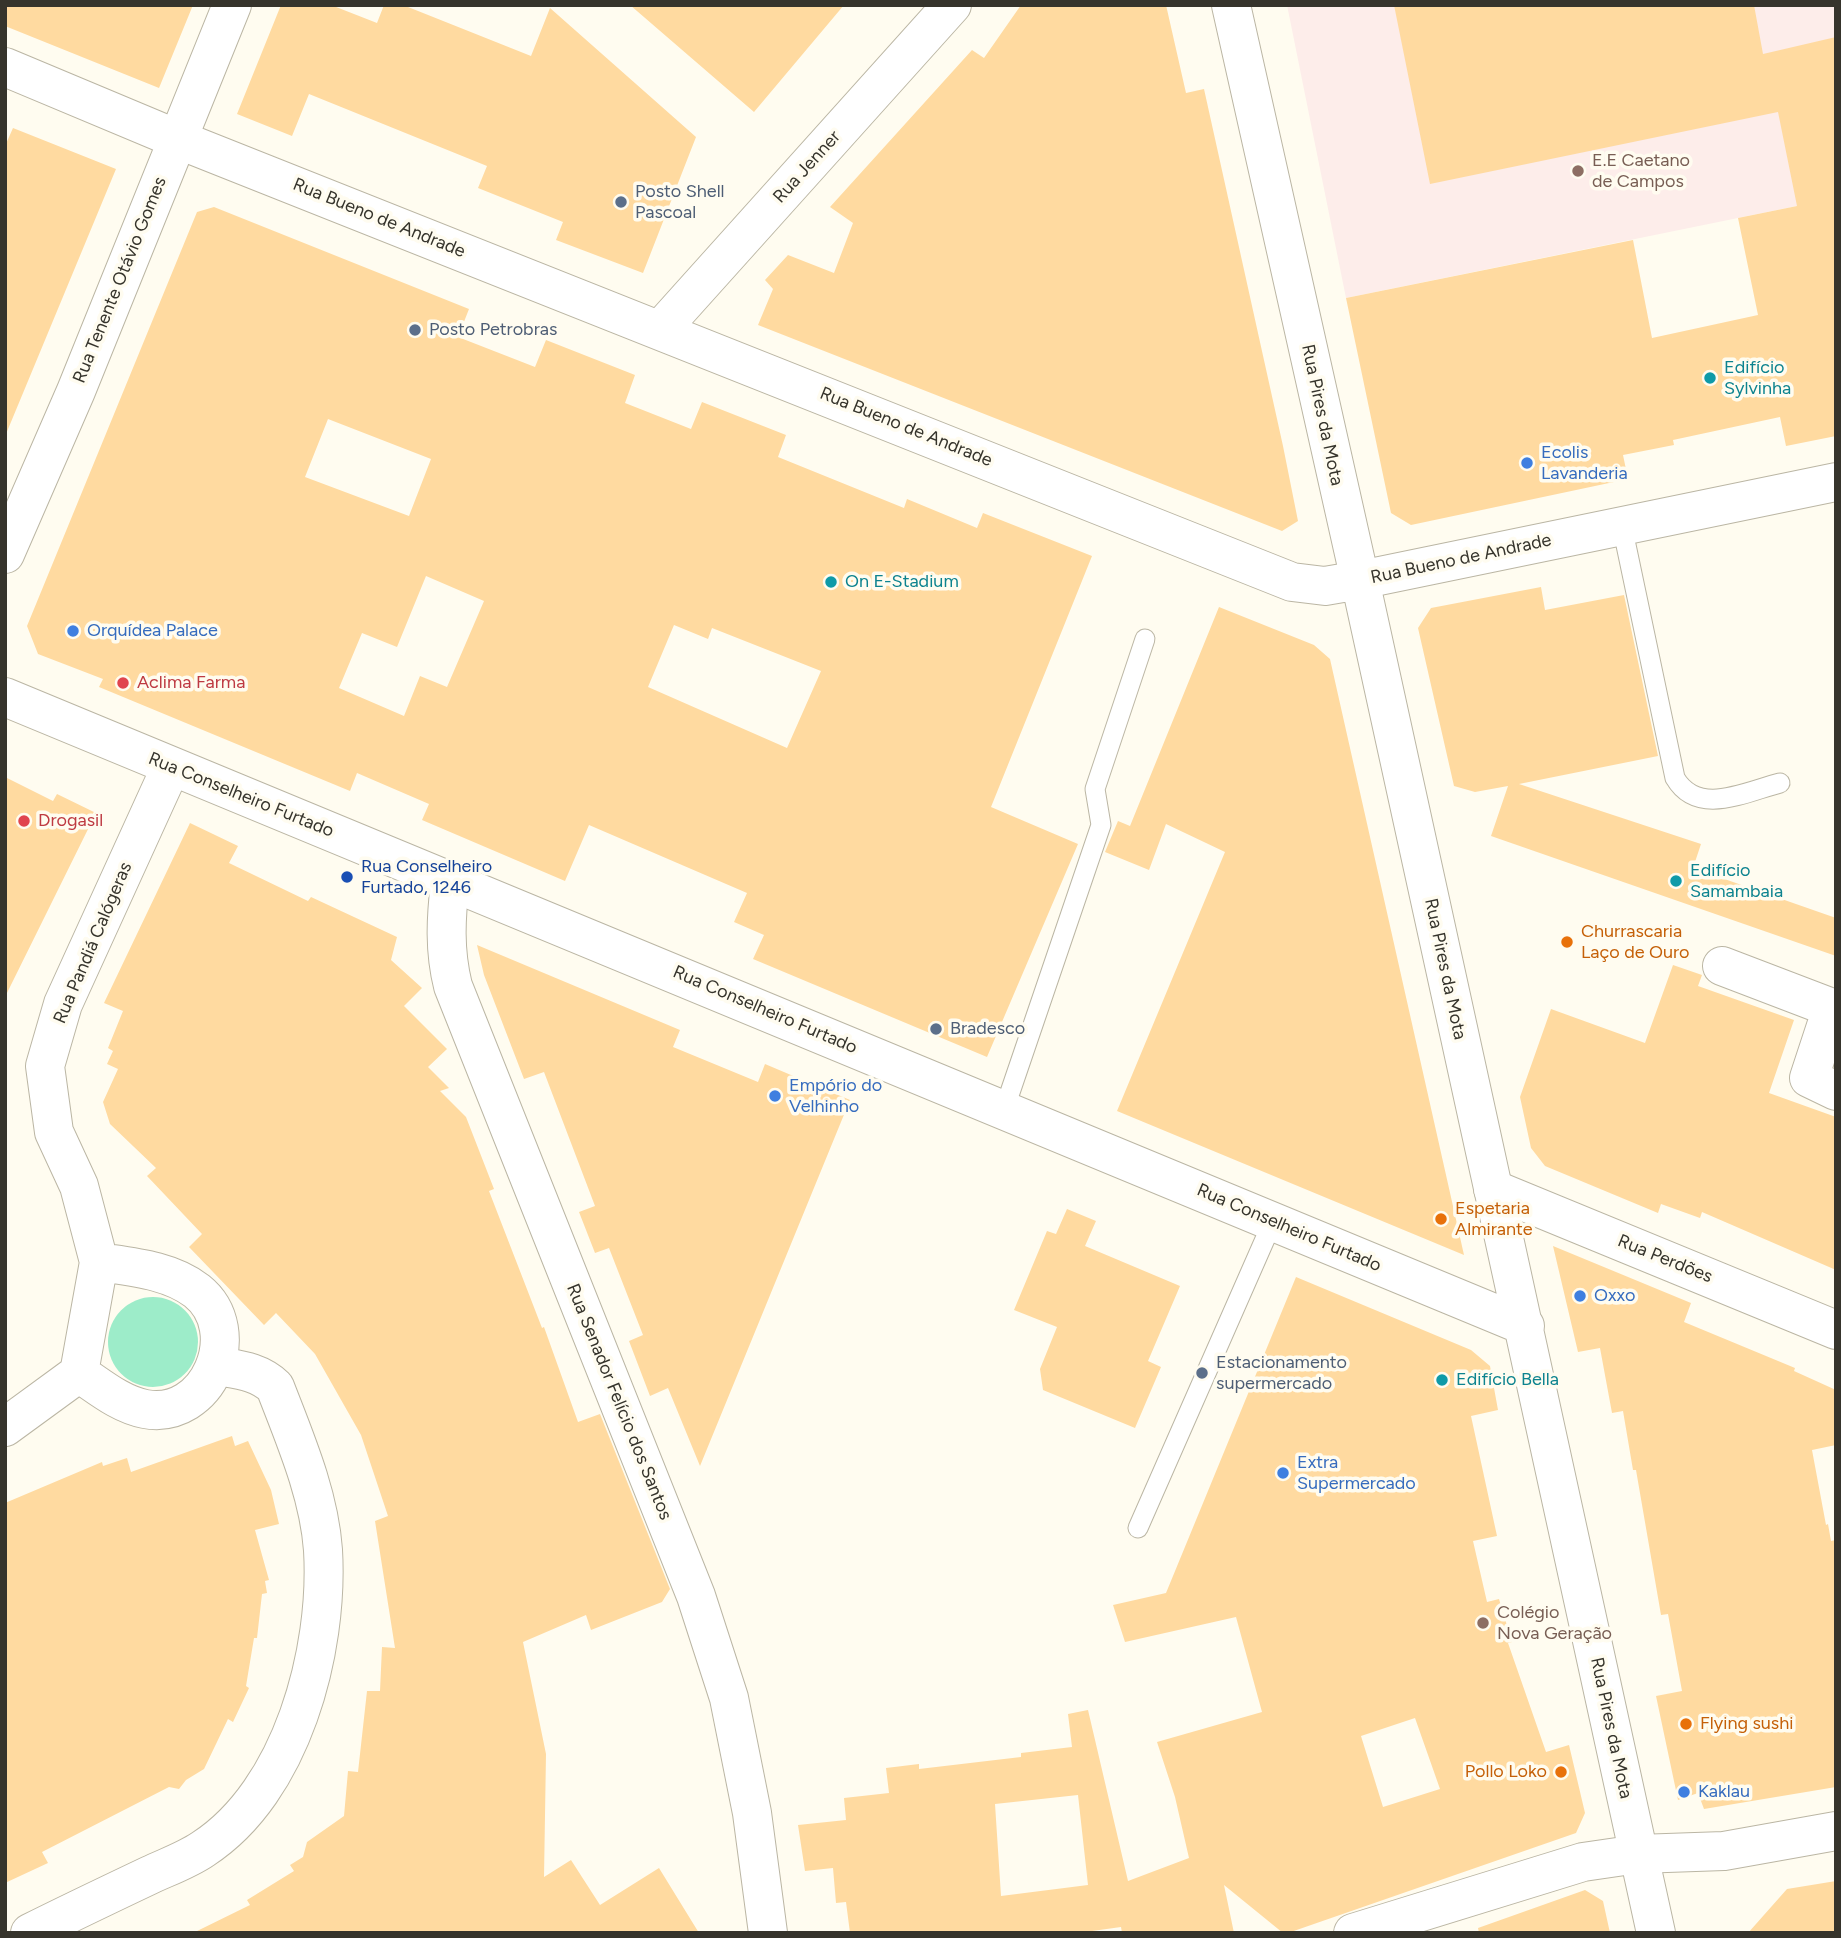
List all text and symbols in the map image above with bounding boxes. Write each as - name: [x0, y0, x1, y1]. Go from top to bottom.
- street label: Rua Jenner: [769, 126, 845, 208]
- place label: E.E Caetano de Campos: [1592, 150, 1690, 192]
- marker: E.E Caetano de Campos: [1570, 163, 1586, 179]
- street label: Rua Tenente Otávio Gomes: [69, 174, 171, 386]
- street label: Rua Bueno de Andrade: [290, 174, 468, 262]
- place label: Posto Shell Pascoal: [635, 181, 725, 224]
- marker: Posto Shell Pascoal: [613, 194, 629, 210]
- place label: Posto Petrobras: [429, 319, 557, 341]
- marker: Posto Petrobras: [407, 322, 423, 338]
- street label: Rua Pires da Mota: [1296, 342, 1348, 488]
- place label: Edifício Sylvinha: [1724, 357, 1791, 400]
- marker: Edifício Sylvinha: [1702, 370, 1718, 386]
- street label: Rua Bueno de Andrade: [817, 383, 995, 471]
- place label: Ecolis Lavanderia: [1541, 442, 1628, 484]
- marker: Ecolis Lavanderia: [1519, 455, 1535, 471]
- street label: Rua Bueno de Andrade: [1369, 529, 1553, 589]
- place label: On E-Stadium: [845, 571, 959, 593]
- marker: On E-Stadium: [823, 574, 839, 590]
- place label: Orquídea Palace: [87, 620, 218, 642]
- marker: Orquídea Palace: [65, 623, 81, 639]
- place label: Aclima Farma: [137, 672, 245, 694]
- marker: Aclima Farma: [115, 675, 131, 691]
- street label: Rua Conselheiro Furtado: [145, 748, 337, 842]
- place label: Drogasil: [38, 810, 103, 832]
- marker: Drogasil: [16, 813, 32, 829]
- place label: Rua Conselheiro Furtado, 1246: [361, 856, 492, 898]
- street label: Rua Pandiá Calógeras: [49, 859, 137, 1027]
- place label: Edifício Samambaia: [1690, 860, 1783, 903]
- marker: Rua Conselheiro Furtado, 1246: [339, 869, 355, 885]
- marker: Edifício Samambaia: [1668, 873, 1684, 889]
- street label: Rua Pires da Mota: [1419, 896, 1471, 1042]
- place label: Churrascaria Laço de Ouro: [1581, 921, 1690, 964]
- marker: Churrascaria Laço de Ouro: [1559, 934, 1575, 950]
- street label: Rua Conselheiro Furtado: [670, 961, 860, 1059]
- place label: Bradesco: [950, 1018, 1025, 1040]
- marker: Bradesco: [928, 1021, 944, 1037]
- place label: Empório do Velhinho: [789, 1075, 882, 1118]
- marker: Empório do Velhinho: [767, 1088, 783, 1104]
- street label: Rua Conselheiro Furtado: [1194, 1179, 1384, 1277]
- place label: Espetaria Almirante: [1455, 1198, 1533, 1240]
- marker: Espetaria Almirante: [1433, 1211, 1449, 1227]
- street label: Rua Perdões: [1614, 1230, 1716, 1288]
- street label: Rua Senador Felício dos Santos: [562, 1281, 676, 1523]
- place label: Oxxo: [1594, 1285, 1635, 1307]
- marker: Oxxo: [1572, 1288, 1588, 1304]
- place label: Estacionamento supermercado: [1216, 1352, 1347, 1394]
- marker: Estacionamento supermercado: [1194, 1365, 1210, 1381]
- place label: Edifício Bella: [1456, 1369, 1559, 1391]
- marker: Edifício Bella: [1434, 1372, 1450, 1388]
- place label: Extra Supermercado: [1297, 1452, 1416, 1494]
- marker: Extra Supermercado: [1275, 1465, 1291, 1481]
- place label: Colégio Nova Geração: [1497, 1602, 1612, 1644]
- marker: Colégio Nova Geração: [1475, 1615, 1491, 1631]
- street label: Rua Pires da Mota: [1585, 1655, 1637, 1801]
- place label: Flying sushi: [1700, 1713, 1793, 1735]
- marker: Flying sushi: [1678, 1716, 1694, 1732]
- place label: Pollo Loko: [1465, 1761, 1547, 1783]
- marker: Pollo Loko: [1553, 1764, 1569, 1780]
- place label: Kaklau: [1698, 1781, 1750, 1803]
- marker: Kaklau: [1676, 1784, 1692, 1800]

